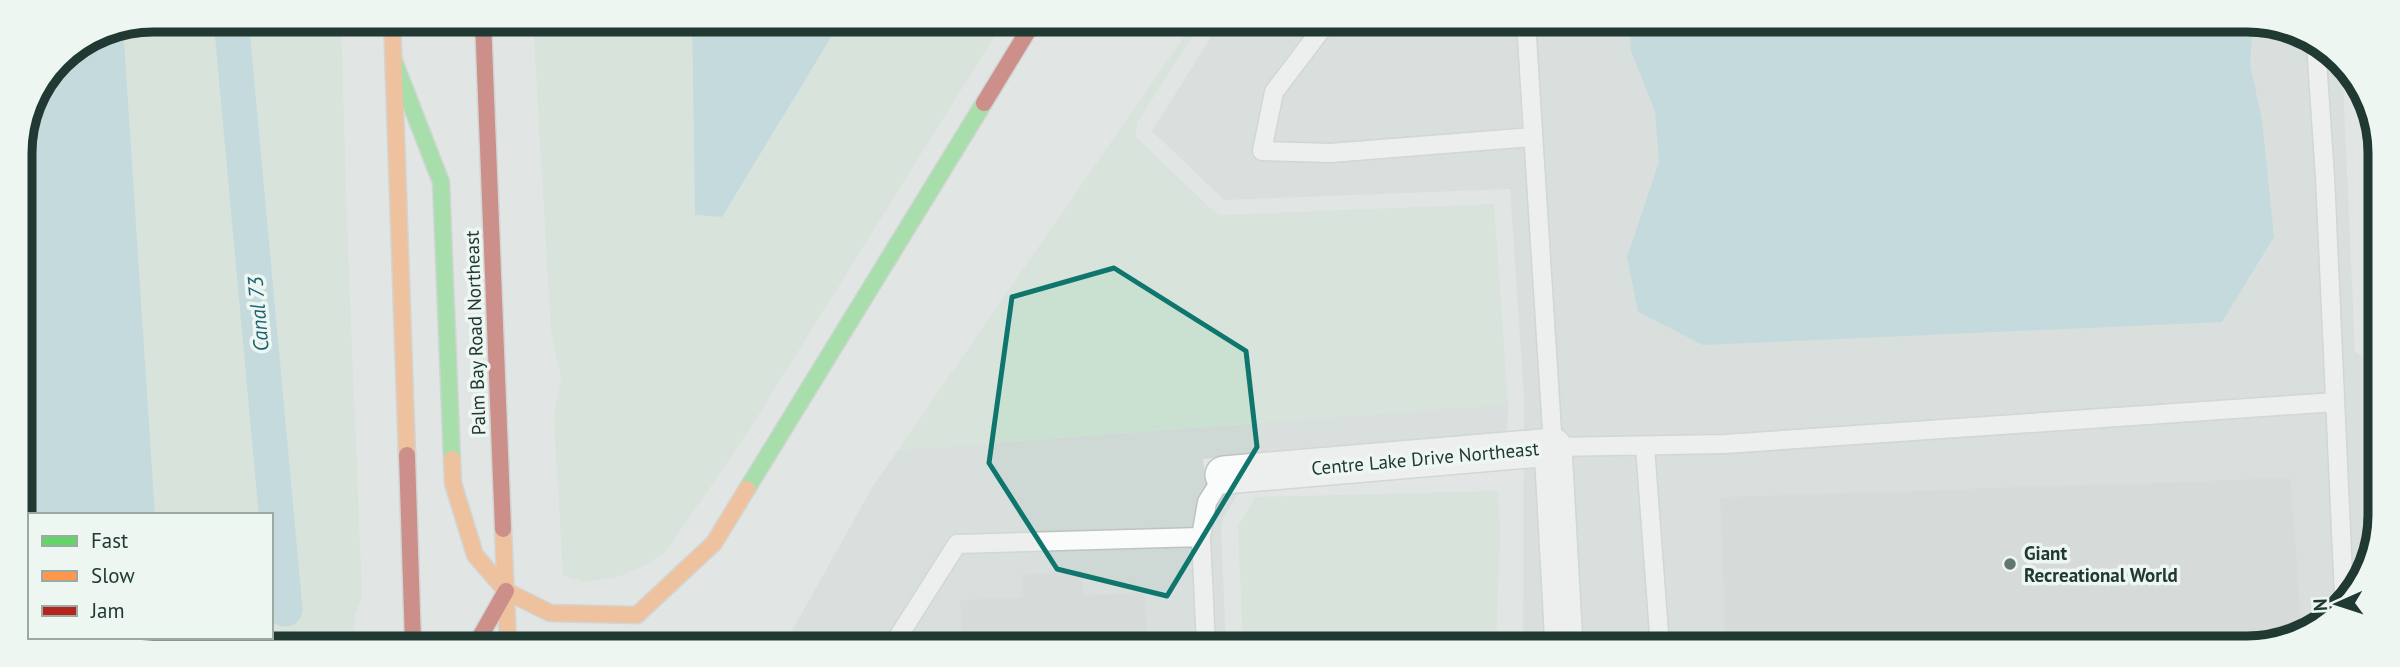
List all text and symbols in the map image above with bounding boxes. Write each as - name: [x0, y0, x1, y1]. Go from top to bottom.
- street label: Palm Bay Road Northeast: [459, 230, 491, 436]
- water label: Canal 73: [241, 274, 275, 353]
- street label: Centre Lake Drive Northeast: [1310, 436, 1540, 480]
- legend: [28, 513, 273, 639]
- text: Fast: [91, 527, 128, 554]
- place label: Giant Recreational World: [2024, 541, 2178, 587]
- marker: Giant Recreational World: [2002, 556, 2018, 572]
- text: Slow: [91, 562, 135, 589]
- north arrow: [2302, 569, 2372, 639]
- text: Jam: [90, 597, 125, 624]
- text: N: [2308, 598, 2332, 612]

